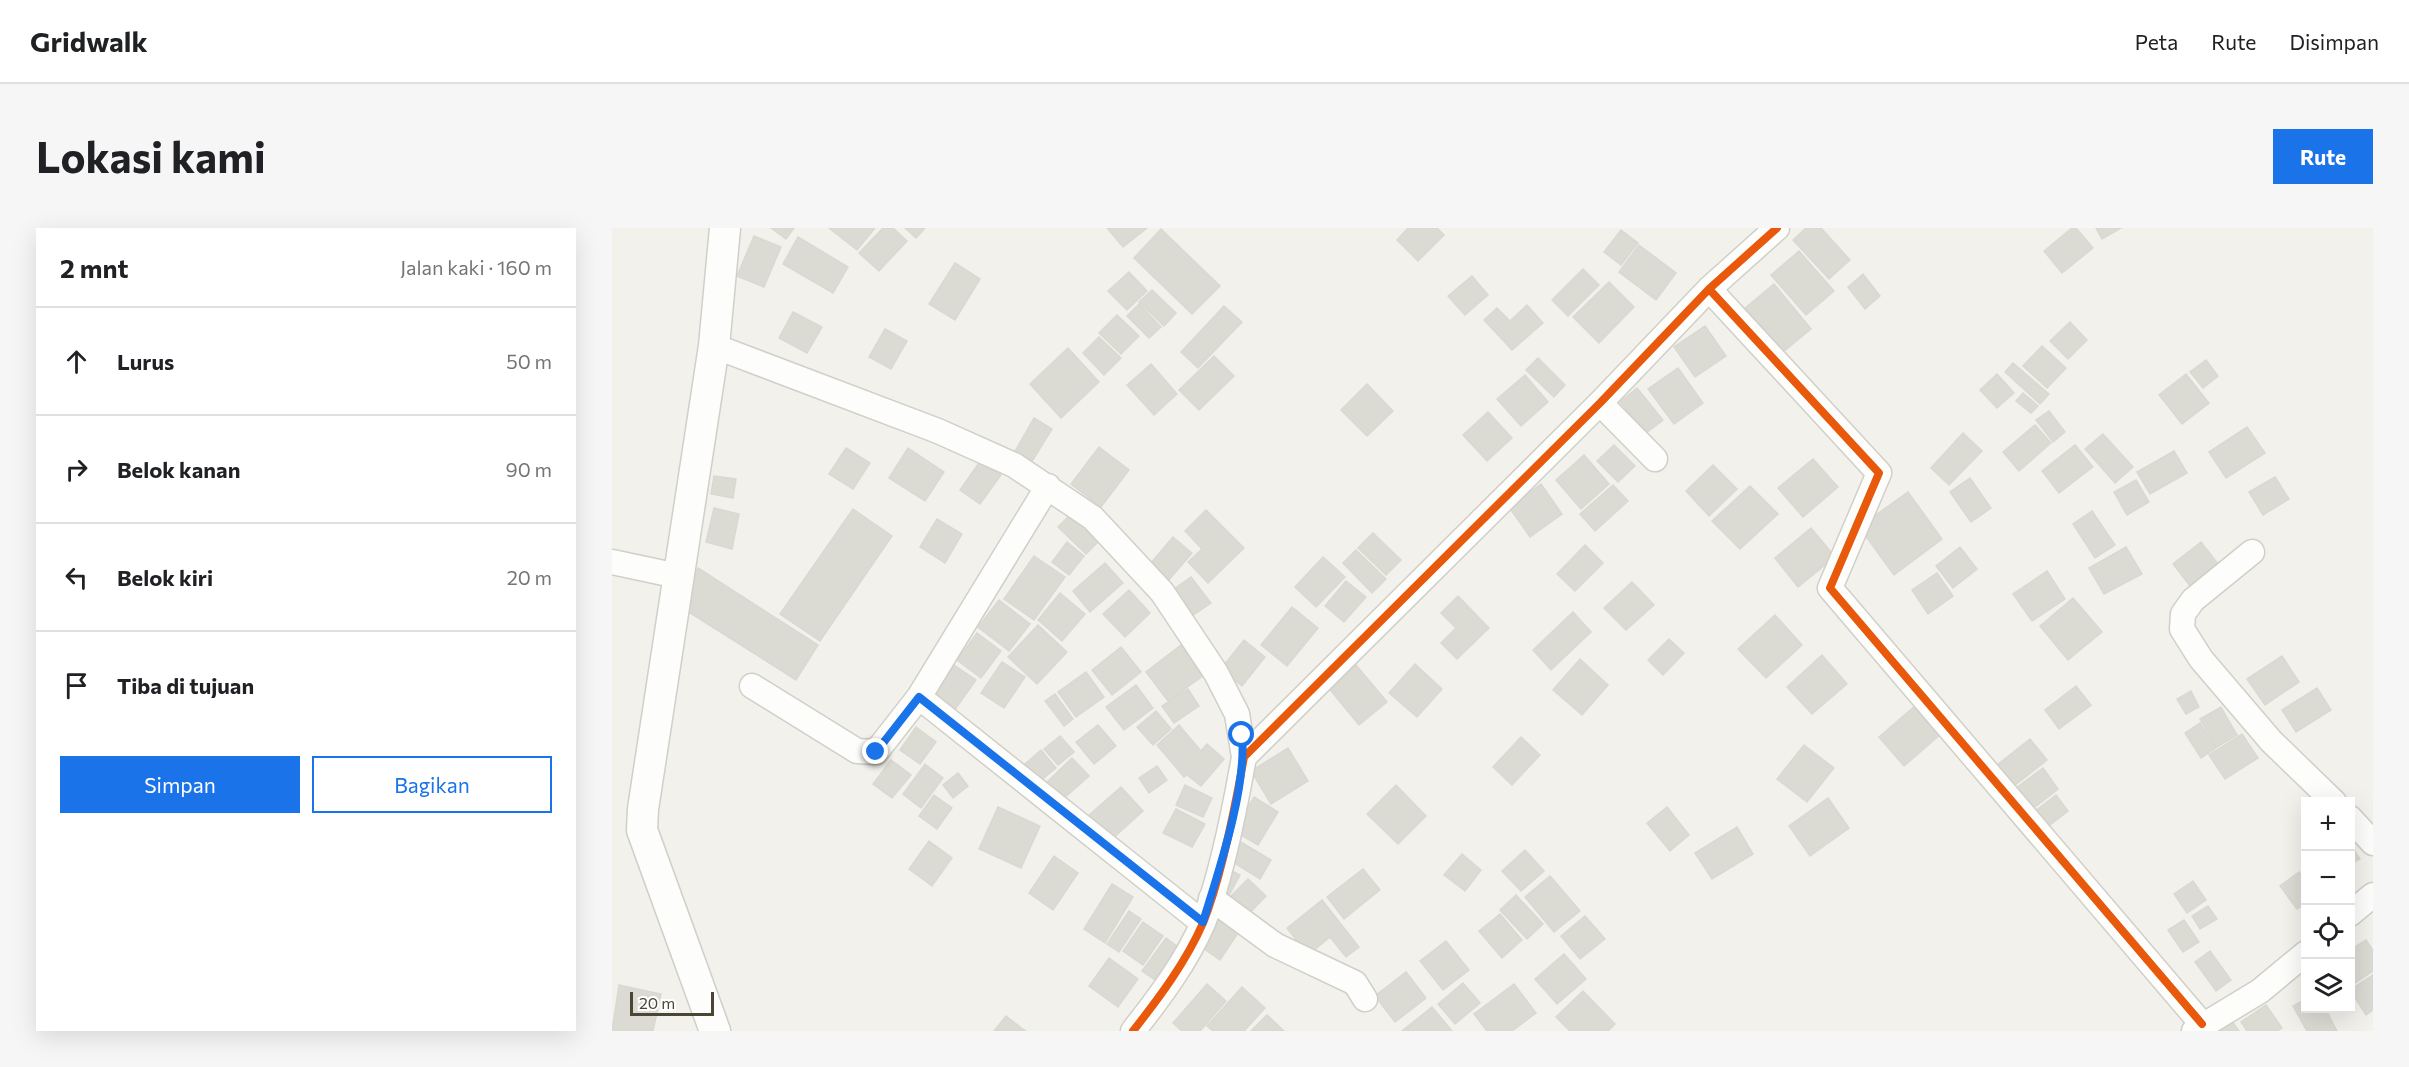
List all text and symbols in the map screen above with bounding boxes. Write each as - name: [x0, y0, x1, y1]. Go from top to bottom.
- text: Gridwalk: [30, 24, 148, 58]
- text: Peta: [2135, 29, 2178, 54]
- text: Rute: [2211, 29, 2256, 54]
- text: Disimpan: [2289, 29, 2379, 54]
- button: Rute: [2273, 129, 2373, 184]
- text: Lokasi kami: [36, 130, 266, 182]
- text: 2 mnt: [60, 252, 128, 283]
- text: Jalan kaki · 160 m: [400, 255, 552, 279]
- icon: ahead: [60, 345, 93, 378]
- text: Lurus: [117, 348, 174, 375]
- text: 50 m: [506, 349, 552, 373]
- icon: right: [60, 453, 93, 486]
- text: Belok kanan: [117, 456, 240, 483]
- text: 90 m: [506, 457, 552, 481]
- icon: left: [60, 561, 93, 594]
- text: Belok kiri: [117, 564, 213, 591]
- text: 20 m: [507, 565, 552, 589]
- icon: arrive: [60, 669, 93, 702]
- text: Tiba di tujuan: [117, 672, 254, 699]
- route start: [1228, 721, 1254, 747]
- route end: [862, 738, 888, 764]
- button: Simpan: [60, 756, 300, 813]
- button: Bagikan: [312, 756, 552, 813]
- map controls: [2301, 797, 2355, 1013]
- button: +: [2301, 797, 2355, 851]
- button: −: [2301, 851, 2355, 905]
- button: locate: [2301, 905, 2355, 959]
- button: layers: [2301, 959, 2355, 1013]
- scale bar: [630, 989, 714, 1016]
- text: 20 m: [639, 993, 675, 1012]

